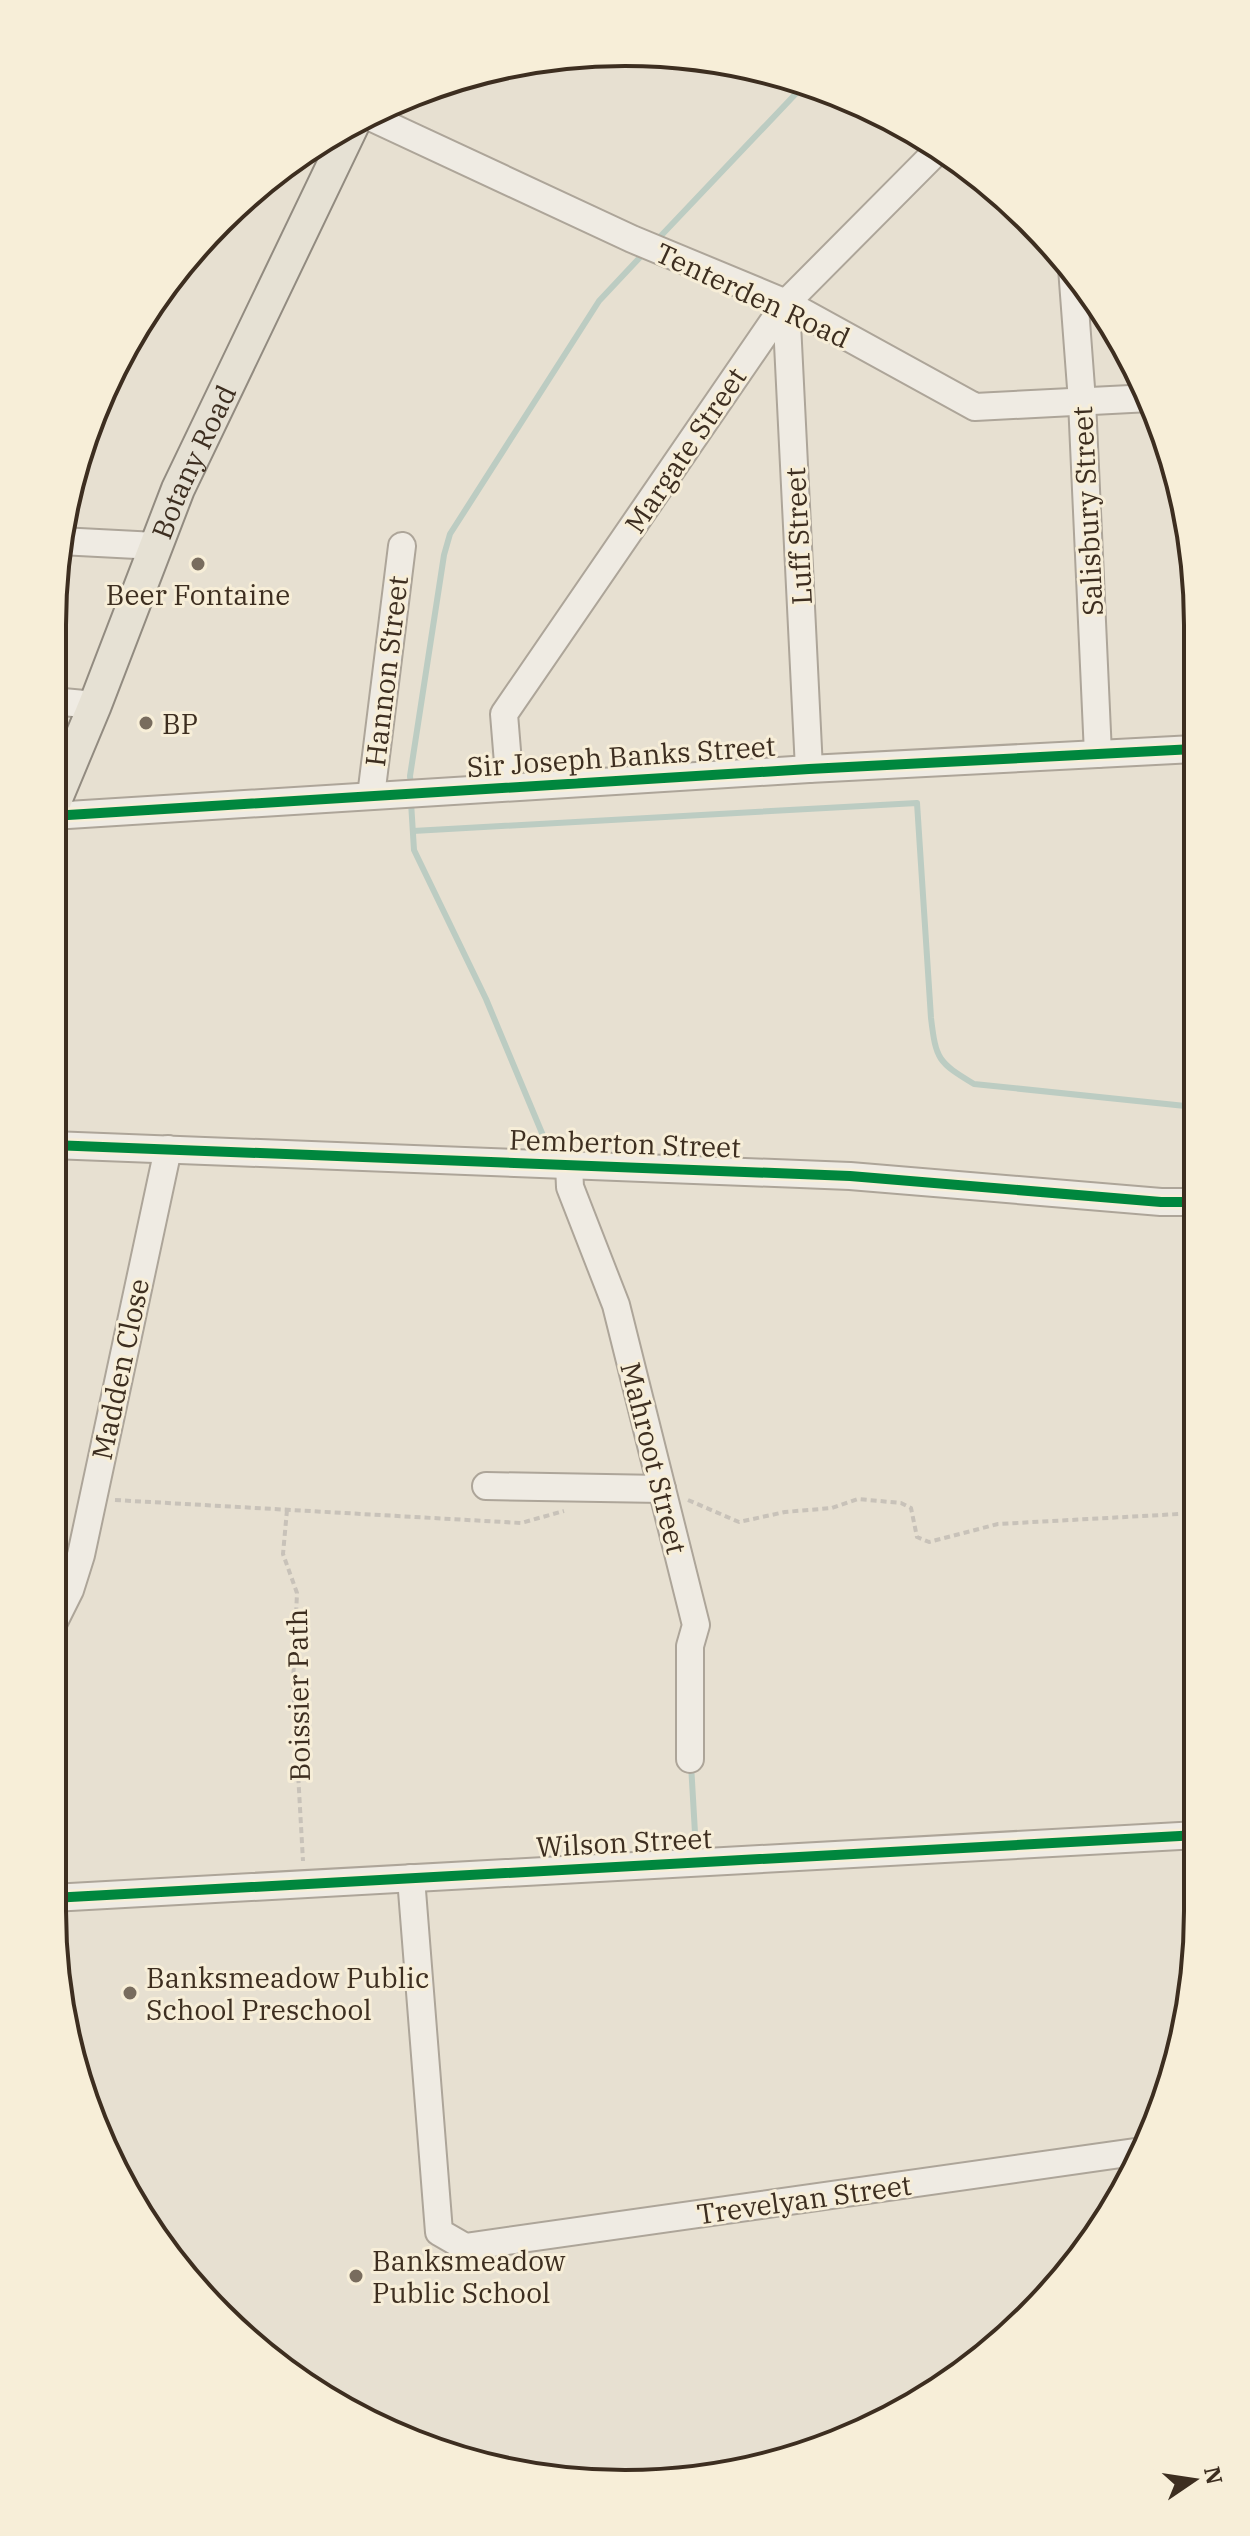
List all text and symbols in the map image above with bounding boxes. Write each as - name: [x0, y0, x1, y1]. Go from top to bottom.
- street label: Tenterden Road: [650, 234, 856, 356]
- street label: Margate Street: [616, 360, 754, 540]
- street label: Botany Road: [142, 378, 244, 544]
- street label: Salisbury Street: [1063, 405, 1111, 617]
- street label: Luff Street: [776, 466, 820, 606]
- marker: Beer Fontaine: [189, 555, 207, 573]
- street label: Hannon Street: [356, 573, 416, 769]
- place label: Beer Fontaine: [106, 576, 290, 613]
- place label: BP: [162, 705, 198, 742]
- marker: BP: [137, 714, 155, 732]
- street label: Sir Joseph Banks Street: [465, 727, 777, 785]
- street label: Pemberton Street: [508, 1120, 742, 1166]
- street label: Madden Close: [83, 1275, 157, 1463]
- street label: Mahroot Street: [612, 1358, 696, 1558]
- street label: Boissier Path: [278, 1608, 318, 1782]
- street label: Wilson Street: [535, 1819, 713, 1865]
- place label: Banksmeadow Public School Preschool: [146, 1959, 429, 2028]
- marker: Banksmeadow Public School Preschool: [121, 1984, 139, 2002]
- street label: Trevelyan Street: [694, 2166, 914, 2232]
- place label: Banksmeadow Public School: [372, 2242, 566, 2311]
- marker: Banksmeadow Public School: [347, 2267, 365, 2285]
- north arrow: [1154, 2440, 1234, 2520]
- text: N: [1198, 2464, 1230, 2487]

